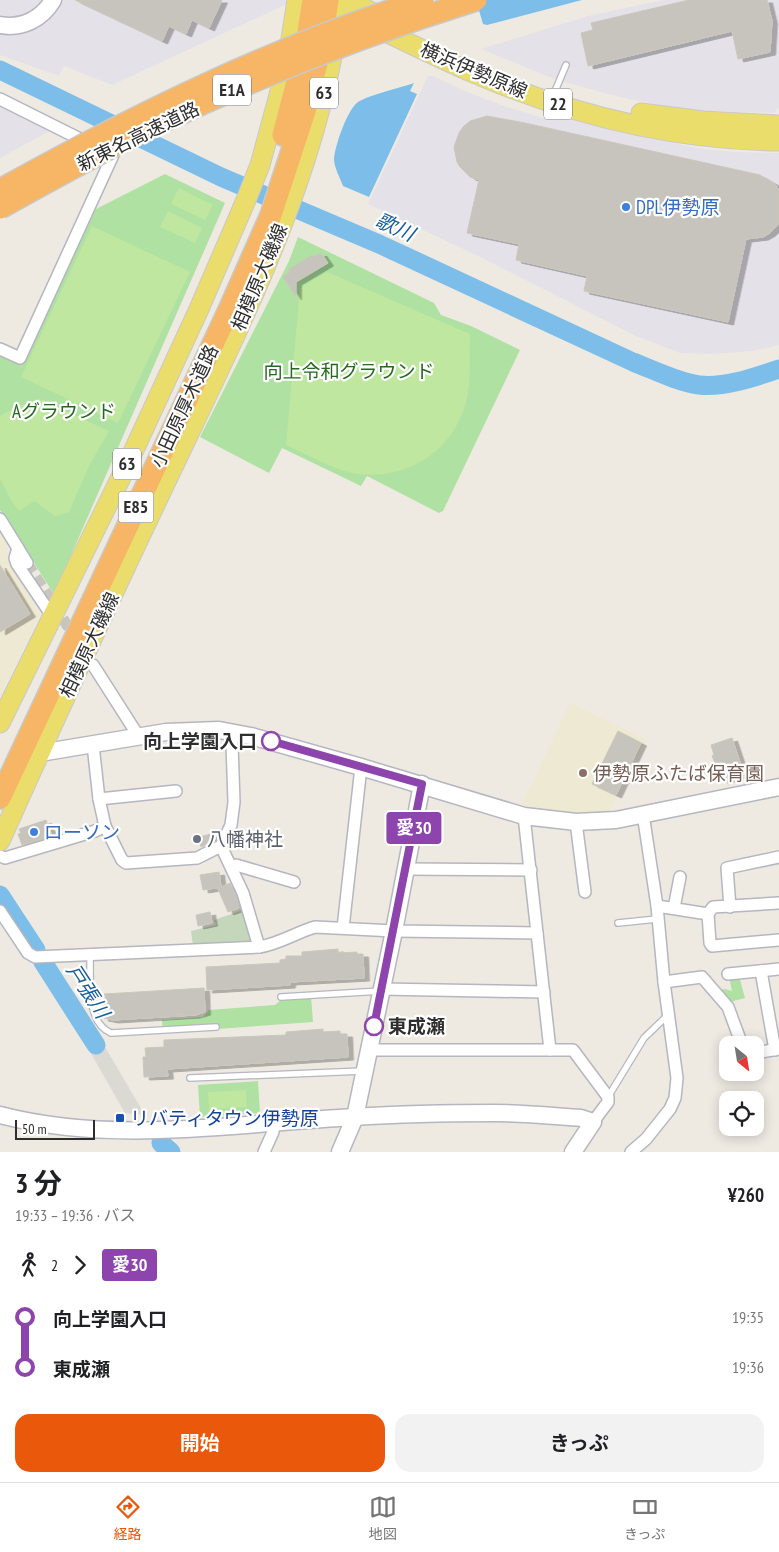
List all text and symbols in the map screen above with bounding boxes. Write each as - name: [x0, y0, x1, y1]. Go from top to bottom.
- street label: 横浜伊勢原線: [417, 37, 531, 103]
- road number: E1A: [213, 74, 251, 106]
- road number: 63: [310, 78, 338, 109]
- road number: 22: [544, 88, 572, 120]
- street label: 新東名高速道路: [73, 96, 203, 176]
- place label: DPL伊勢原: [636, 195, 719, 219]
- marker: DPL伊勢原: [620, 201, 632, 213]
- water label: 歌川: [371, 207, 420, 248]
- street label: 相模原大磯線: [226, 220, 292, 334]
- street label: 小田原厚木道路: [145, 341, 223, 471]
- park label: 向上令和グラウンド: [263, 359, 435, 383]
- park label: Aグラウンド: [12, 399, 116, 423]
- road number: 63: [113, 448, 141, 479]
- road number: E85: [118, 492, 154, 522]
- street label: 相模原大磯線: [54, 588, 124, 702]
- place label: 向上学園入口: [143, 729, 257, 753]
- marker: 向上学園入口: [261, 731, 281, 751]
- place label: 伊勢原ふたば保育園: [593, 761, 764, 785]
- marker: 伊勢原ふたば保育園: [577, 767, 589, 779]
- line badge: 愛30: [385, 812, 443, 844]
- text: 愛30: [396, 816, 432, 839]
- place label: ローソン: [44, 820, 120, 844]
- marker: ローソン: [28, 826, 40, 838]
- place label: 八幡神社: [207, 827, 283, 851]
- marker: 八幡神社: [191, 833, 203, 845]
- water label: 戸張川: [61, 959, 116, 1025]
- place label: 東成瀬: [388, 1014, 445, 1038]
- marker: 東成瀬: [364, 1016, 384, 1036]
- north arrow: [719, 1036, 764, 1081]
- map controls: [719, 1036, 764, 1136]
- button: locate: [719, 1091, 764, 1136]
- place label: リバティタウン伊勢原: [130, 1106, 319, 1130]
- marker: リバティタウン伊勢原: [114, 1112, 126, 1124]
- scale bar: [15, 1117, 95, 1140]
- text: 50 m: [22, 1120, 47, 1138]
- text: 3 分: [15, 1164, 62, 1201]
- text: ¥260: [728, 1183, 764, 1207]
- text: 19:33 – 19:36 · バス: [15, 1205, 135, 1225]
- icon: walk: [15, 1251, 43, 1279]
- icon: forward: [66, 1251, 94, 1279]
- text: 愛30: [112, 1253, 147, 1276]
- text: 2: [51, 1255, 58, 1275]
- text: 向上学園入口: [53, 1307, 167, 1331]
- text: 19:35: [732, 1307, 764, 1327]
- text: 東成瀬: [53, 1357, 110, 1381]
- text: 19:36: [732, 1357, 764, 1377]
- button: 開始: [15, 1414, 385, 1472]
- button: きっぷ: [395, 1414, 764, 1472]
- tab: 経路: [114, 1493, 142, 1543]
- tab: 地図: [369, 1493, 397, 1543]
- tab: きっぷ: [624, 1493, 665, 1543]

